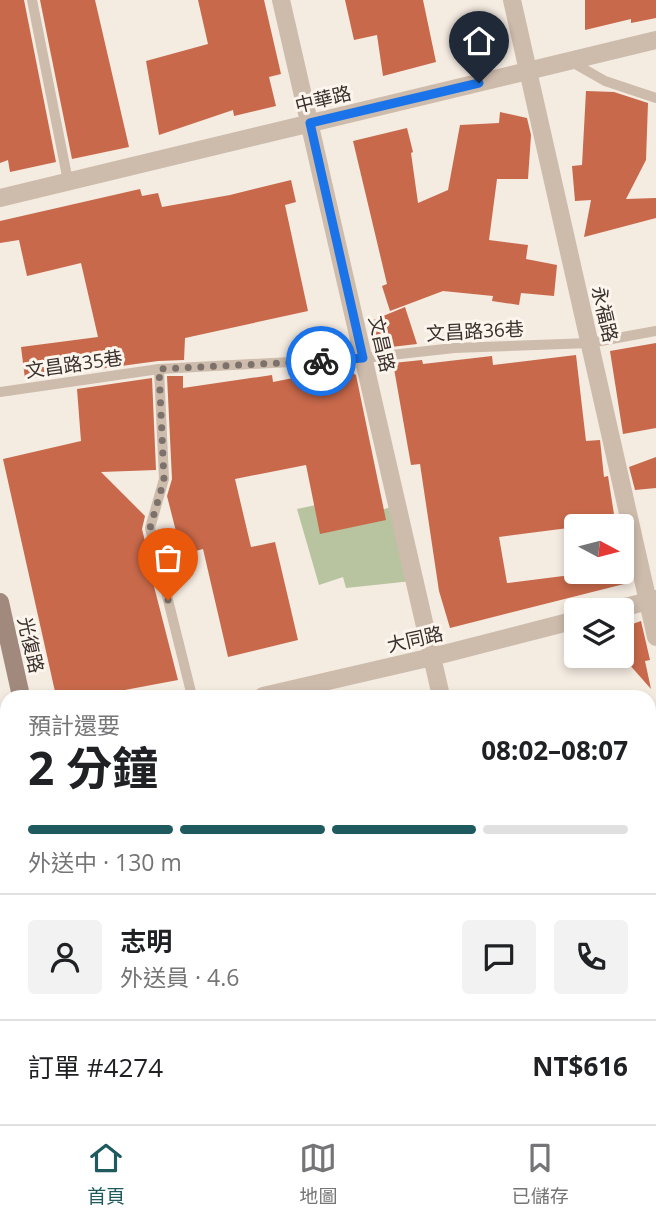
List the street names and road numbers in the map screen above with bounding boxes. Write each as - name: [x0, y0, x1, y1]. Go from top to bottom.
- street label: 中華路: [292, 79, 354, 119]
- street label: 永福路: [586, 283, 624, 345]
- street label: 文昌路: [363, 313, 401, 375]
- street label: 文昌路36巷: [426, 315, 524, 347]
- street label: 文昌路35巷: [24, 344, 124, 384]
- street label: 光復路: [12, 614, 50, 676]
- street label: 大同路: [384, 620, 446, 658]

